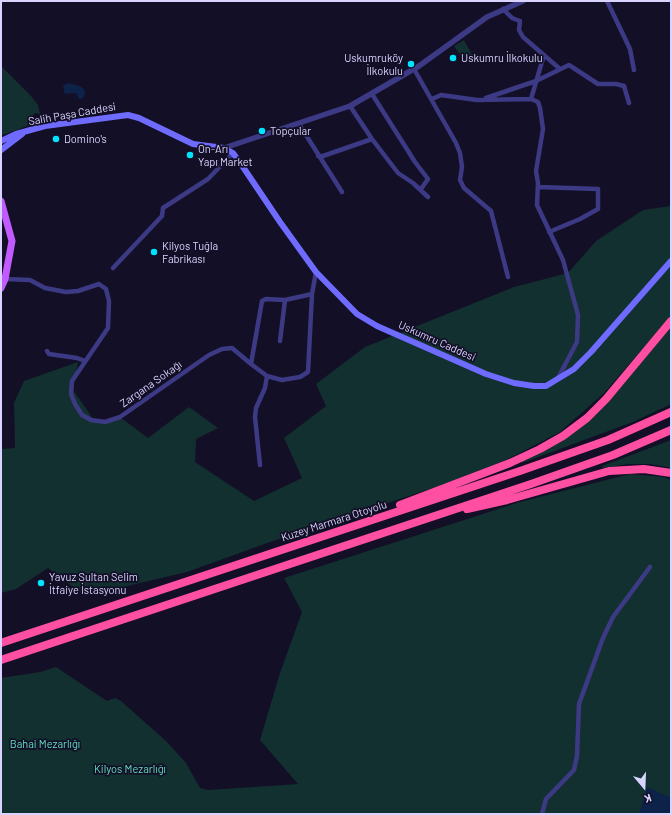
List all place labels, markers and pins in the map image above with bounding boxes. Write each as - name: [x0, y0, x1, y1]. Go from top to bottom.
- place label: Uskumruköy İlkokulu: [344, 51, 403, 77]
- place label: Uskumru İlkokulu: [461, 51, 543, 65]
- marker: Uskumru İlkokulu: [448, 53, 458, 63]
- marker: Uskumruköy İlkokulu: [406, 59, 416, 69]
- place label: Topçular: [270, 124, 311, 138]
- marker: Topçular: [257, 126, 267, 136]
- place label: Domino's: [64, 132, 107, 146]
- marker: Domino's: [51, 134, 61, 144]
- place label: On-Arı Yapı Market: [198, 142, 253, 168]
- marker: On-Arı Yapı Market: [185, 150, 195, 160]
- place label: Kilyos Tuğla Fabrikası: [162, 239, 218, 265]
- marker: Kilyos Tuğla Fabrikası: [149, 247, 159, 257]
- place label: Yavuz Sultan Selim İtfaiye İstasyonu: [49, 570, 138, 596]
- marker: Yavuz Sultan Selim İtfaiye İstasyonu: [36, 578, 46, 588]

